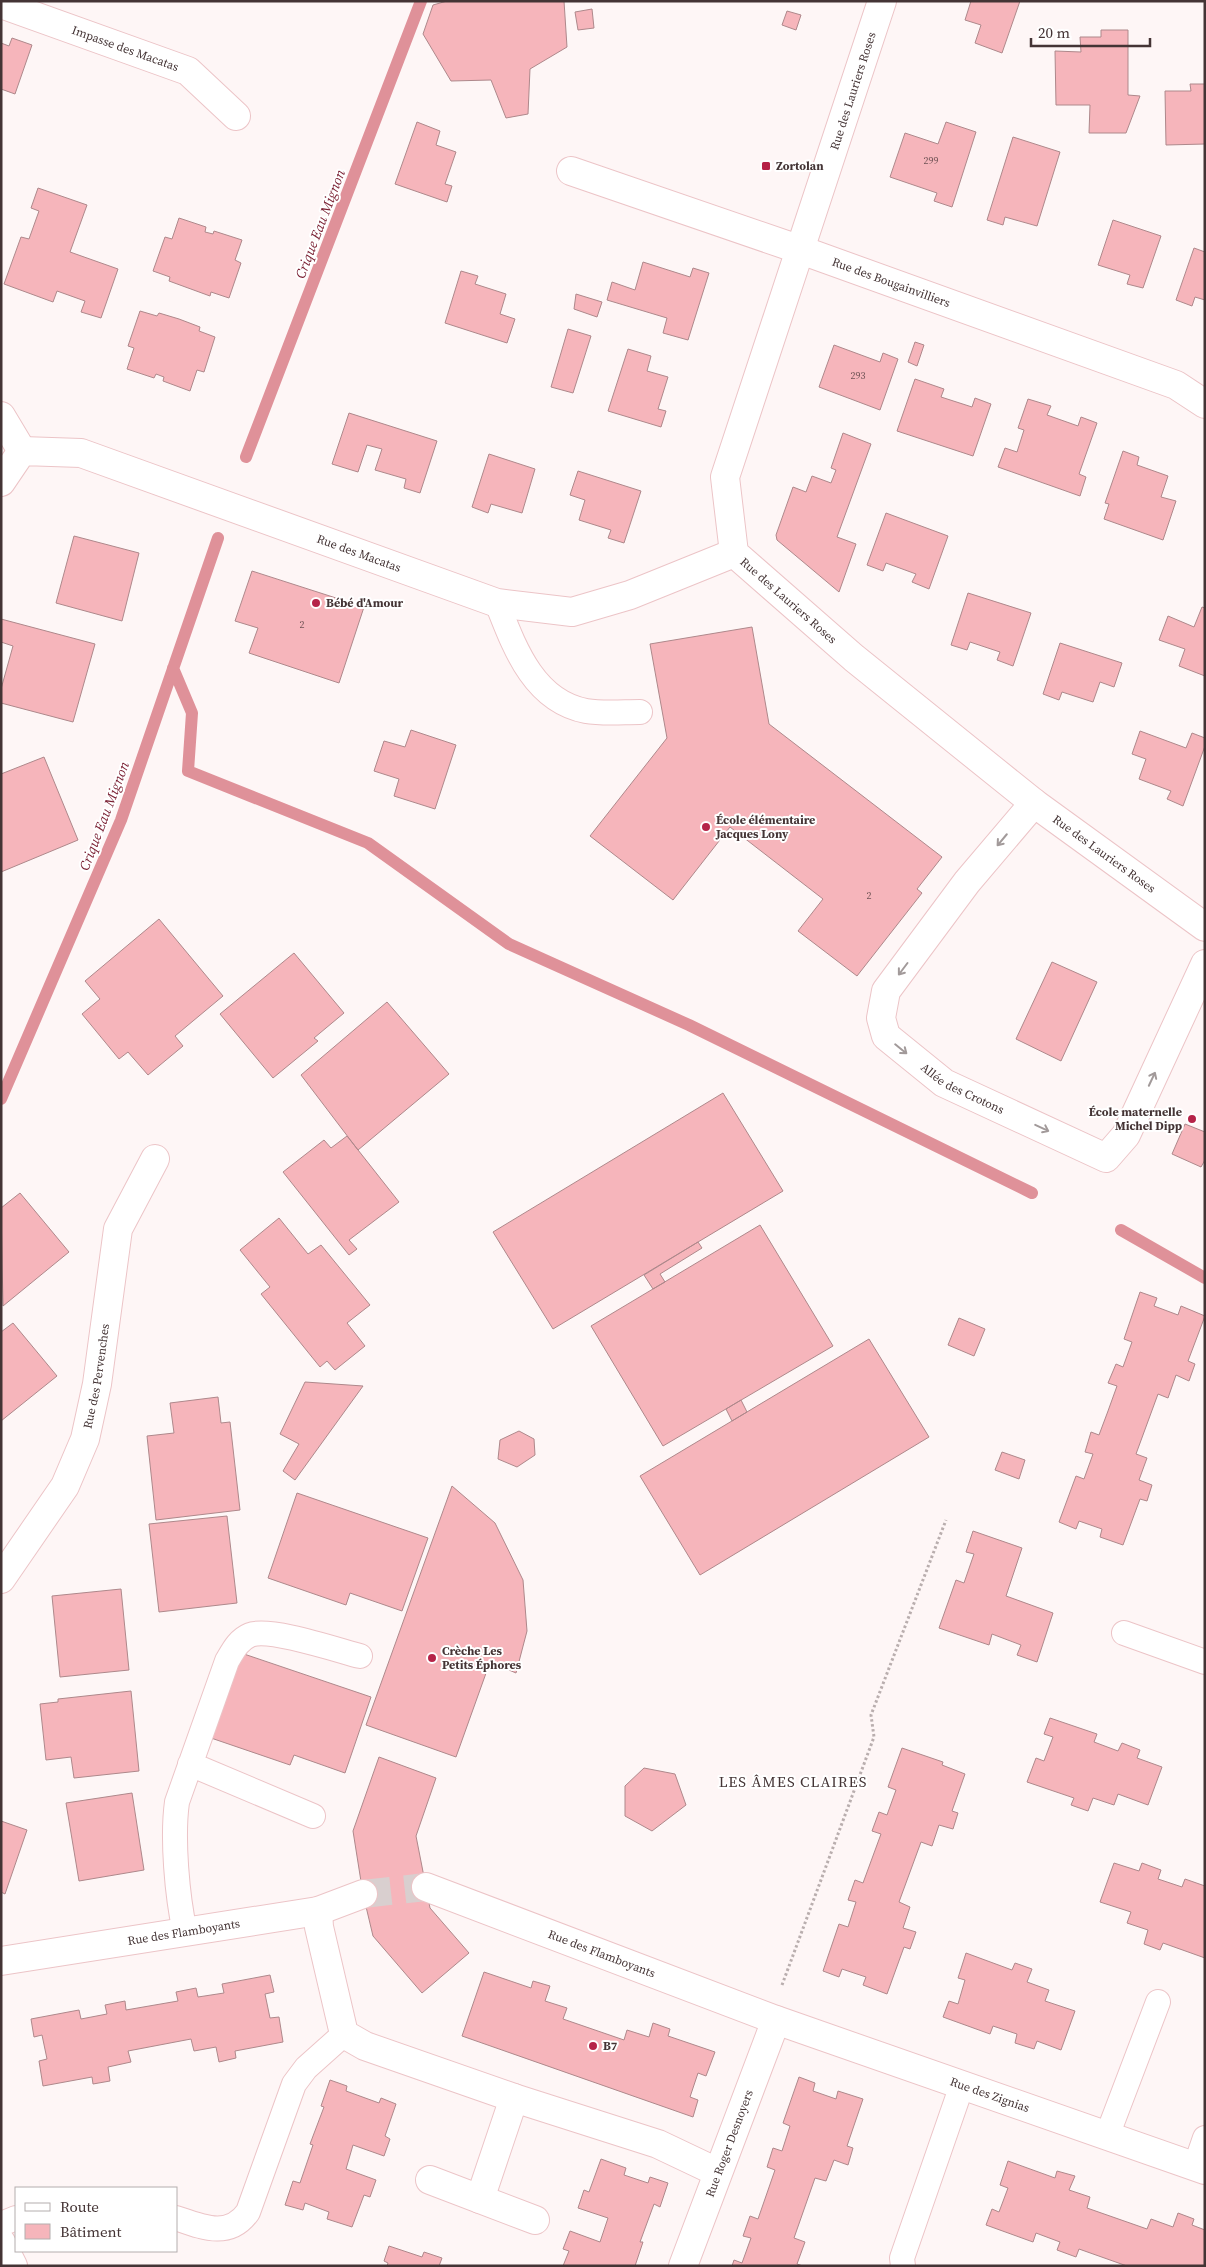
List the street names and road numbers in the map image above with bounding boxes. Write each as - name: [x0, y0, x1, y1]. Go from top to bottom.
- street label: Impasse des Macatas: [70, 22, 181, 75]
- street label: Rue des Lauriers Roses: [826, 30, 880, 152]
- street label: Rue des Bougainvilliers: [830, 254, 953, 311]
- street label: Rue des Macatas: [315, 531, 403, 576]
- street label: Rue des Lauriers Roses: [737, 554, 840, 647]
- street label: Rue des Lauriers Roses: [1050, 811, 1159, 897]
- street label: Allée des Crotons: [917, 1059, 1007, 1118]
- street label: Rue des Pervenches: [80, 1323, 113, 1430]
- street label: Rue des Flamboyants: [126, 1915, 241, 1949]
- street label: Rue des Flamboyants: [546, 1926, 658, 1981]
- street label: Rue des Zignias: [948, 2074, 1032, 2116]
- street label: Rue Roger Desnoyers: [702, 2087, 757, 2199]

